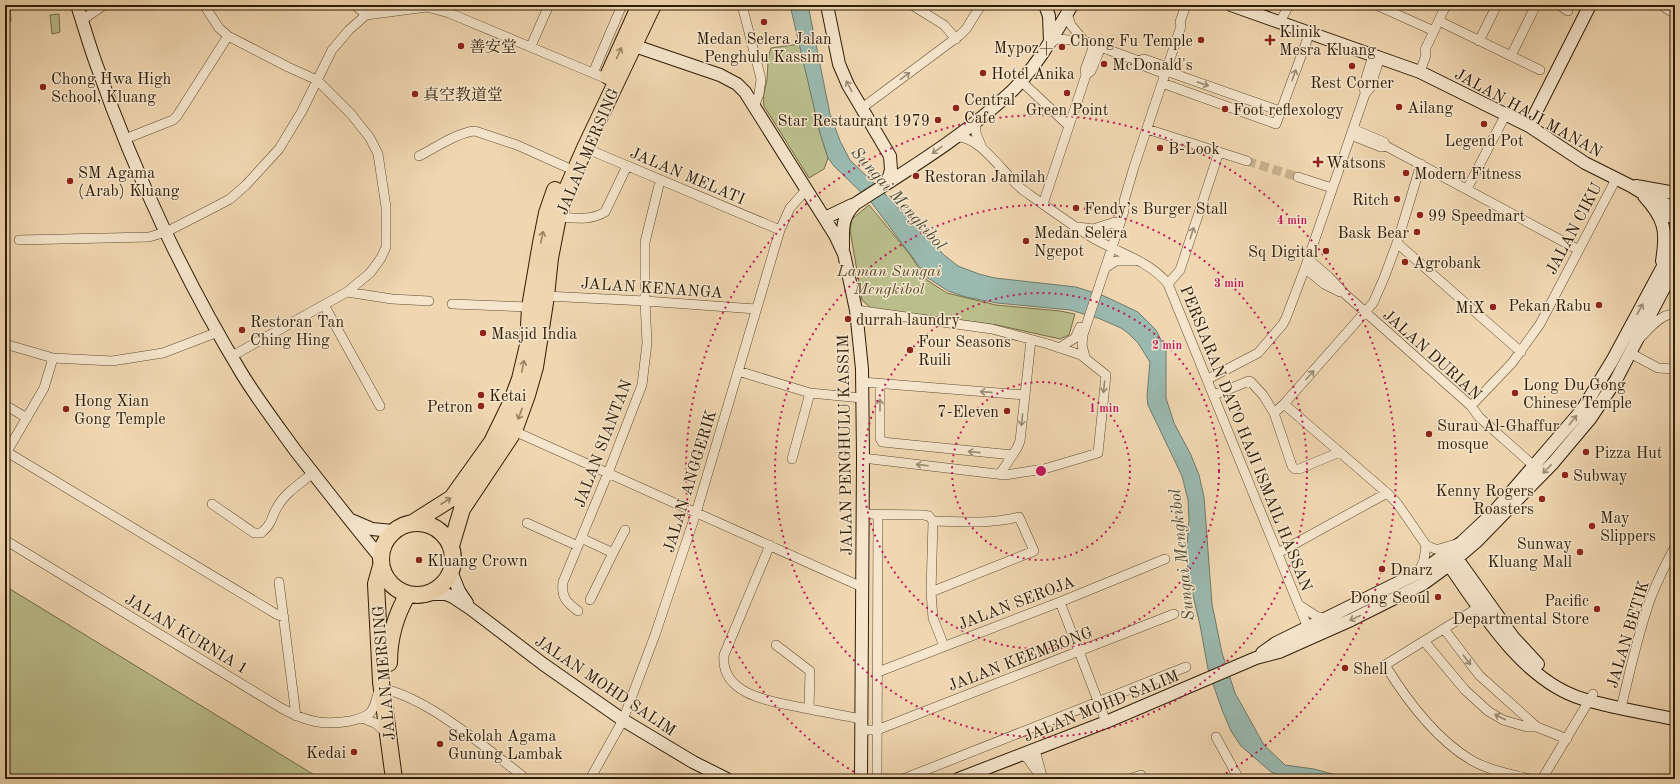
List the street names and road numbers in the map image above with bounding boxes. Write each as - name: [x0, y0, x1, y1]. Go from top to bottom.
- street label: JALAN HAJI MANAN: [1452, 67, 1604, 161]
- street label: JALAN MERSING: [555, 86, 623, 217]
- street label: JALAN MELATI: [627, 145, 747, 208]
- street label: JALAN CIKU: [1544, 180, 1606, 277]
- street label: JALAN KENANGA: [580, 276, 723, 302]
- street label: PERSIARAN DATO HAJI ISMAIL HASSAN: [1176, 284, 1314, 594]
- street label: JALAN DURIAN: [1379, 307, 1484, 404]
- street label: JALAN PENGHULU KASSIM: [836, 334, 856, 556]
- street label: JALAN SIANTAN: [572, 378, 636, 510]
- street label: JALAN ANGGERIK: [662, 408, 720, 555]
- street label: JALAN SEROJA: [956, 574, 1077, 633]
- street label: JALAN BETIK: [1605, 579, 1653, 690]
- street label: JALAN KURNIA 1: [122, 592, 250, 678]
- street label: JALAN MERSING: [371, 604, 399, 741]
- street label: JALAN KEEMBONG: [946, 625, 1096, 695]
- street label: JALAN MOHD SALIM: [532, 634, 678, 740]
- street label: JALAN MOHD SALIM: [1022, 668, 1182, 745]

